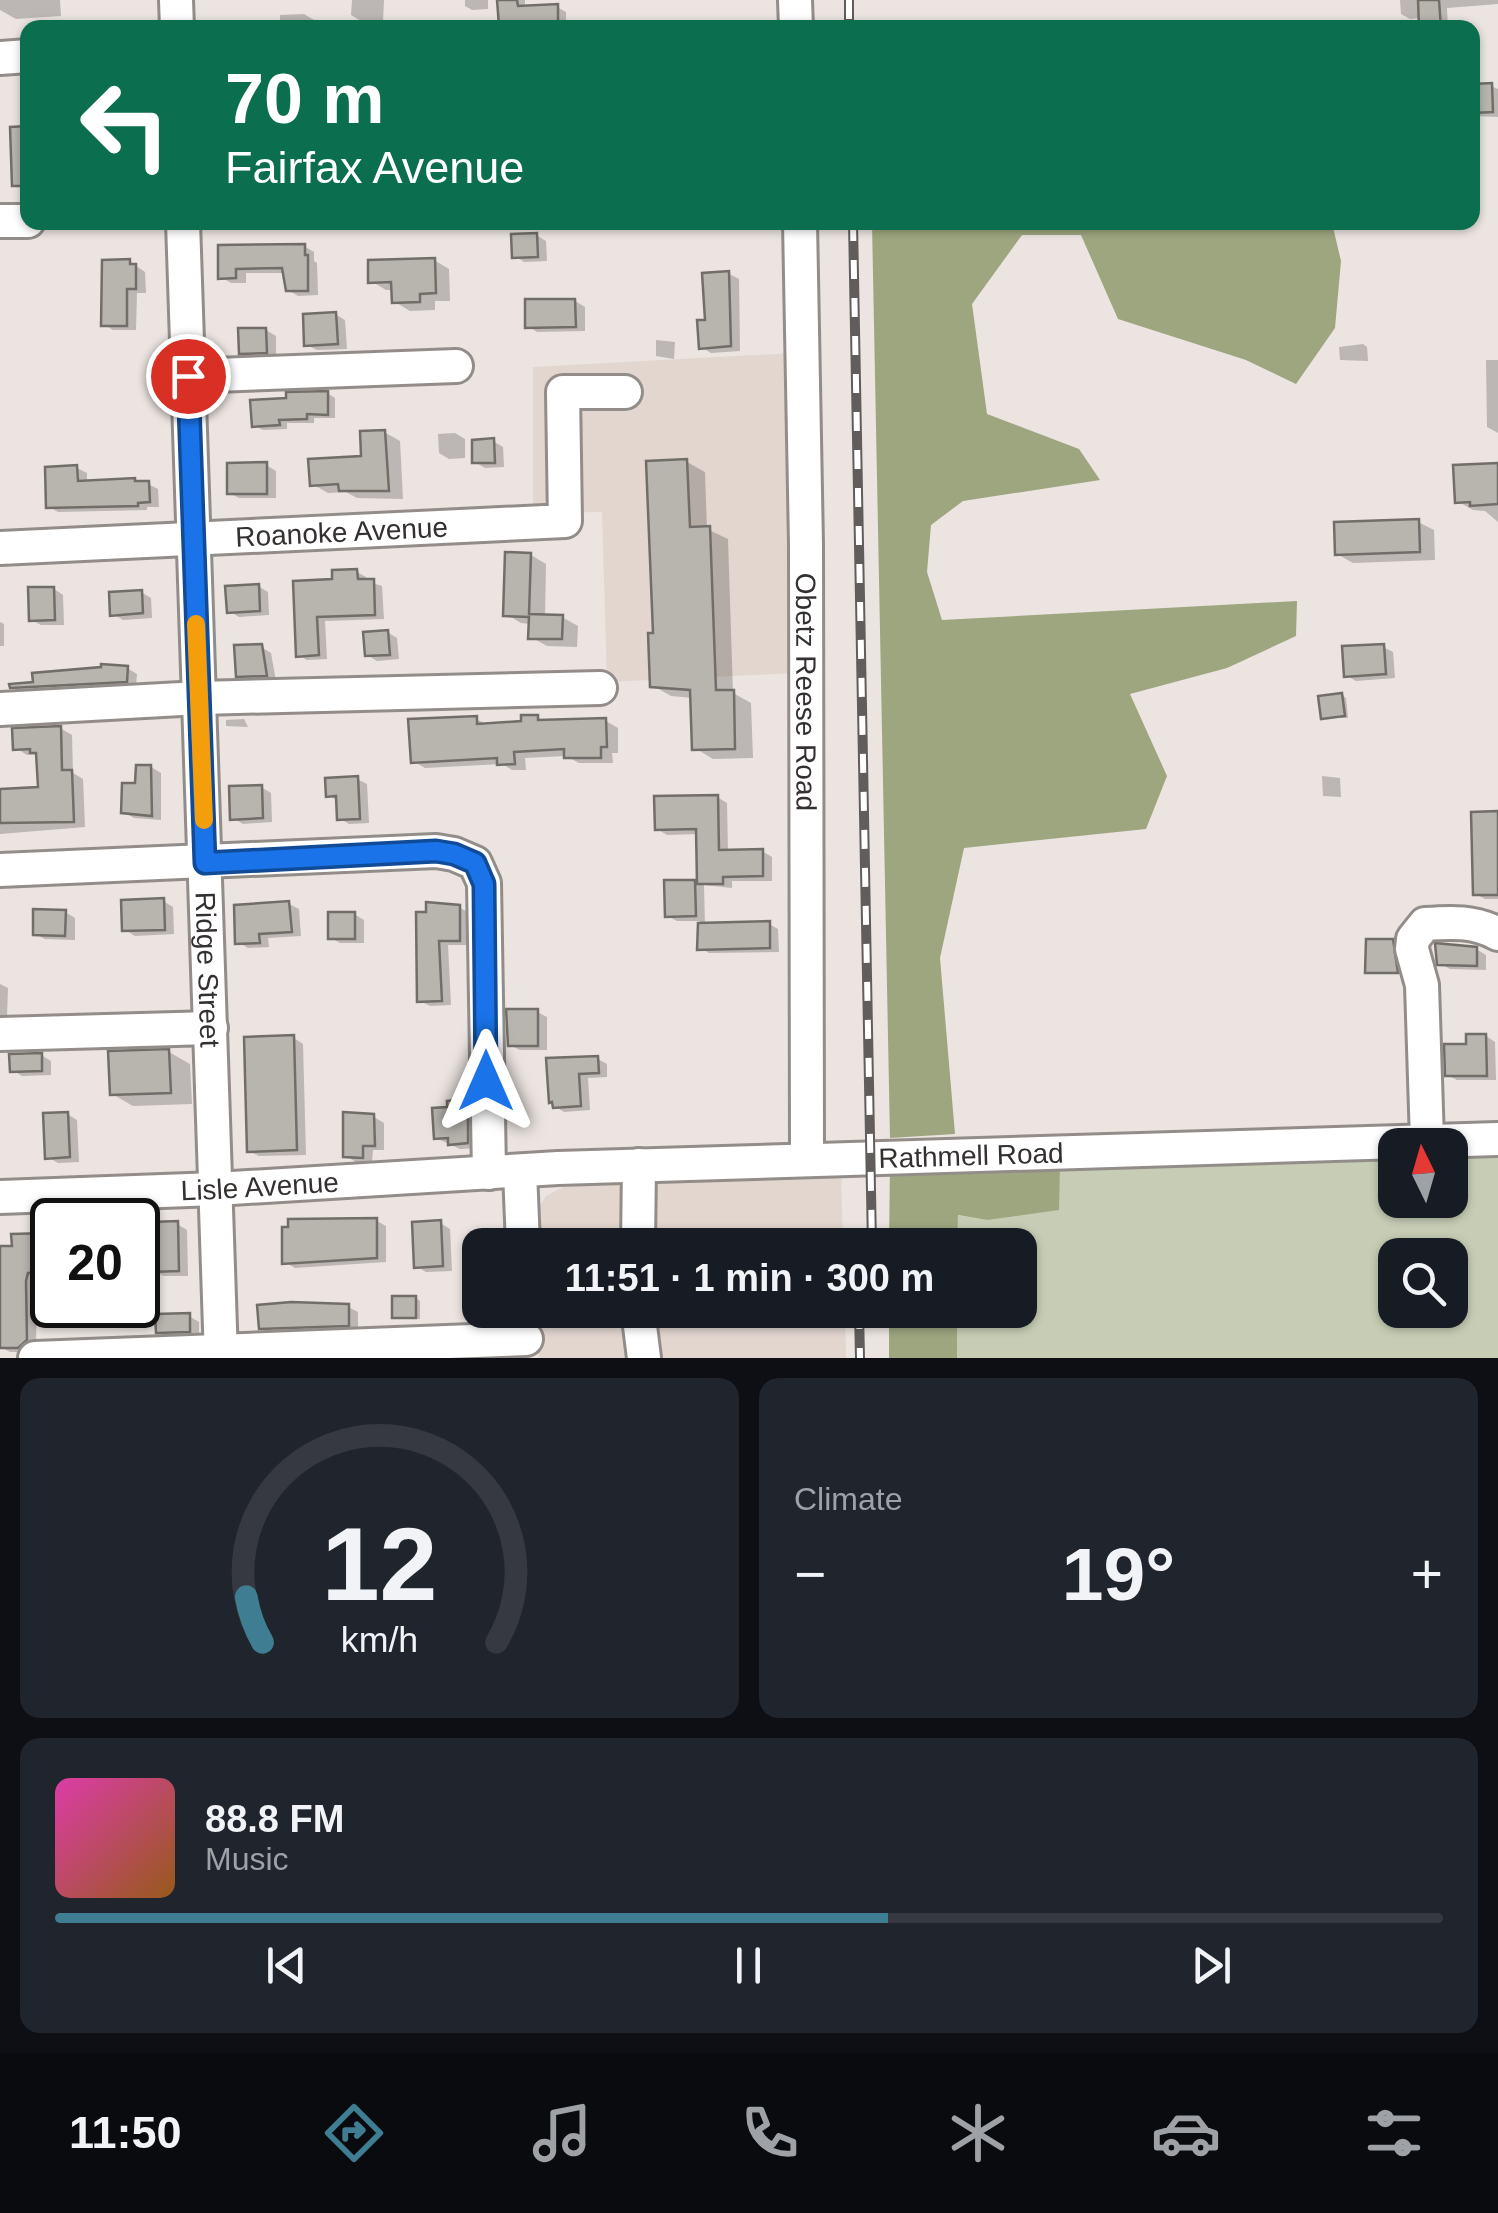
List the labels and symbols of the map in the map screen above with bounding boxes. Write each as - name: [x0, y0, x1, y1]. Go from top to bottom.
- pin: [146, 334, 231, 419]
- street label: Roanoke Avenue: [235, 512, 449, 553]
- street label: Obetz Reese Road: [790, 573, 821, 811]
- street label: Ridge Street: [189, 891, 226, 1048]
- position arrow: [434, 1029, 538, 1133]
- north arrow: [1378, 1128, 1468, 1218]
- street label: Rathmell Road: [878, 1137, 1064, 1174]
- street label: Lisle Avenue: [180, 1166, 340, 1206]
- speed limit sign: 20: [30, 1198, 160, 1328]

